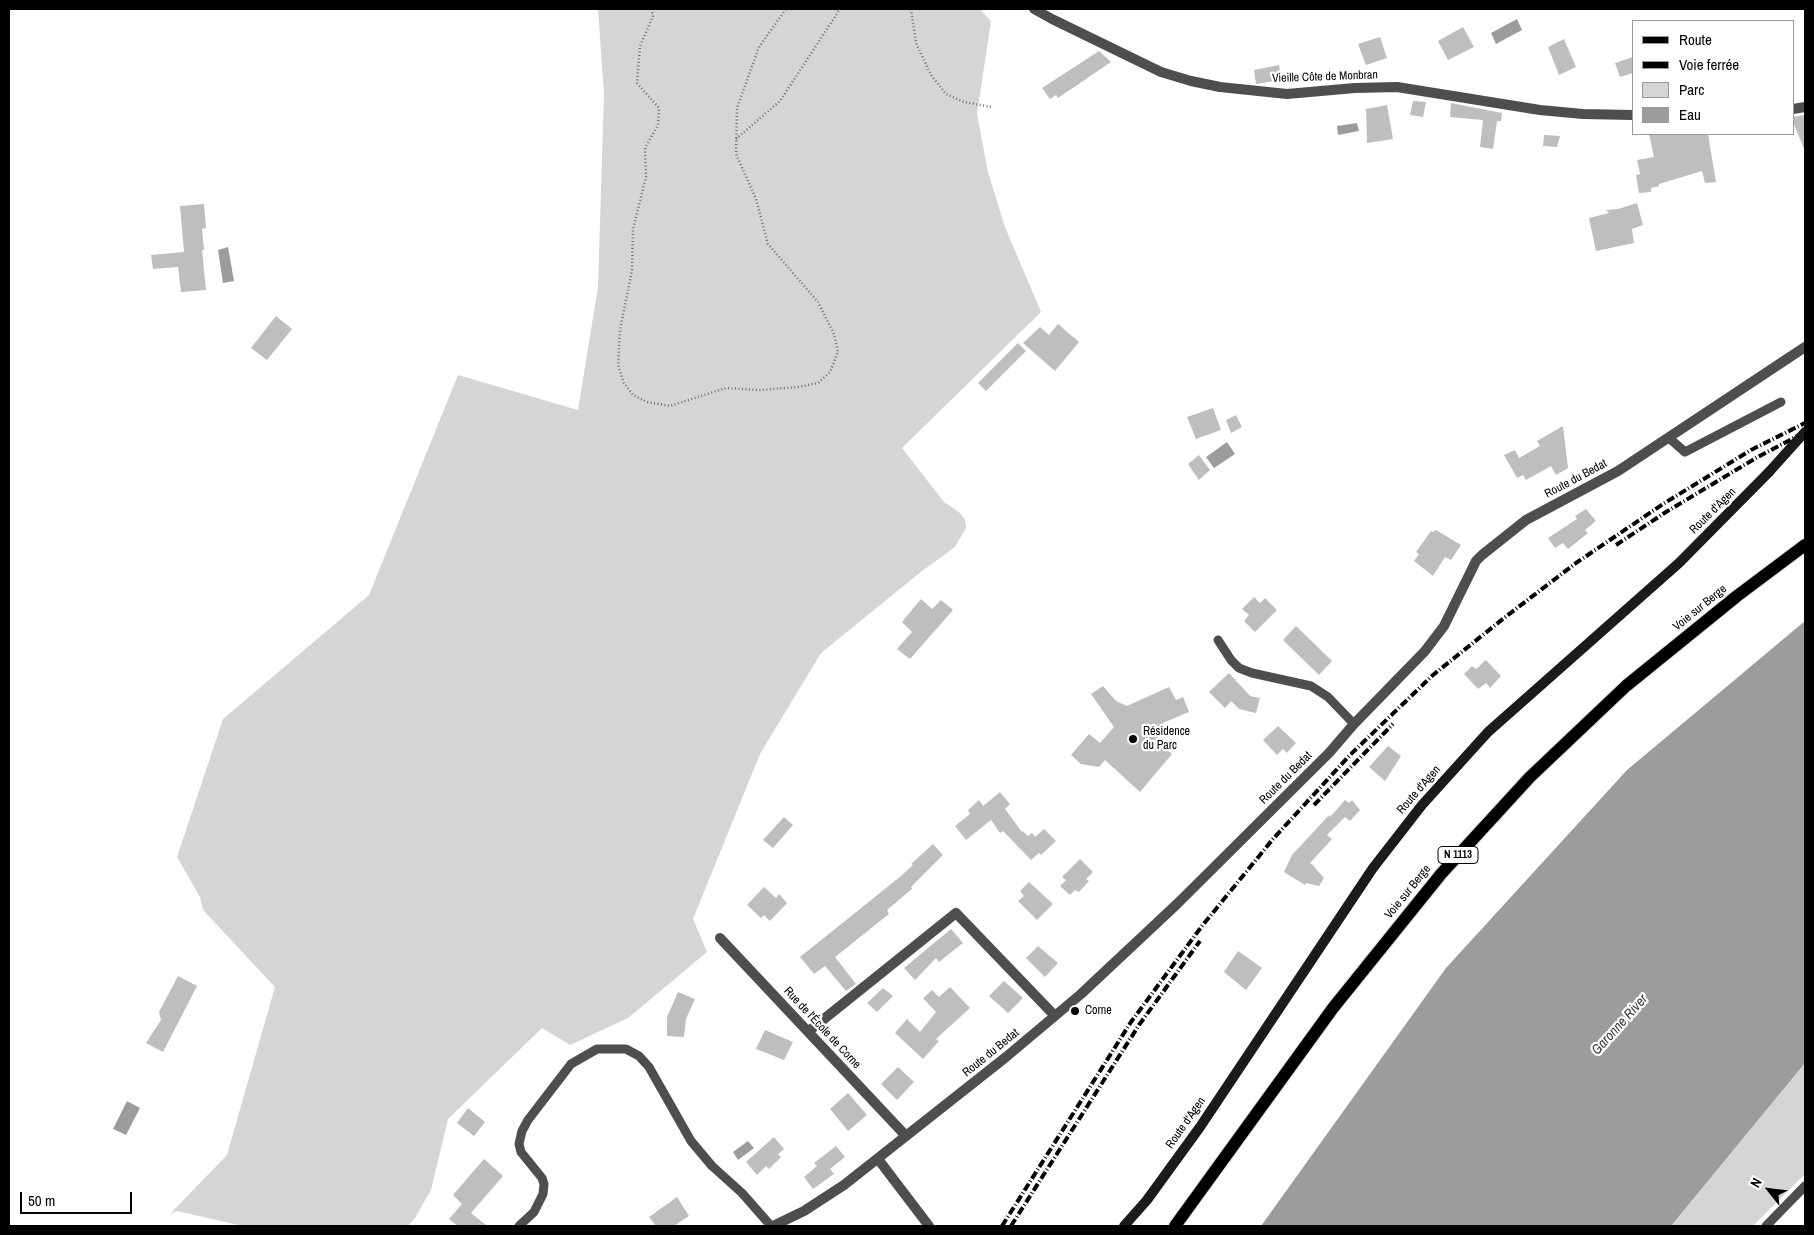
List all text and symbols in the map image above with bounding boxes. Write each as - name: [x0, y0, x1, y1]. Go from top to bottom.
- legend: [1632, 20, 1794, 135]
- text: Route: [1679, 29, 1712, 50]
- text: Voie ferrée: [1679, 54, 1739, 75]
- street label: Vieille Côte de Monbran: [1272, 68, 1378, 86]
- text: Parc: [1679, 79, 1704, 100]
- text: Eau: [1679, 104, 1701, 125]
- street label: Route du Bedat: [1542, 457, 1610, 501]
- street label: Route d'Agen: [1687, 485, 1739, 537]
- street label: Voie sur Berge: [1670, 582, 1730, 634]
- place label: Résidence du Parc: [1143, 725, 1190, 753]
- marker: Résidence du Parc: [1127, 733, 1139, 745]
- street label: Route du Bedat: [1257, 749, 1315, 807]
- street label: Route d'Agen: [1394, 763, 1444, 817]
- road number: N 1113: [1438, 846, 1478, 864]
- street label: Voie sur Berge: [1382, 862, 1434, 922]
- street label: Rue de l'École de Corne: [780, 984, 864, 1072]
- water label: Garonne River: [1589, 991, 1651, 1059]
- place label: Corne: [1085, 1004, 1112, 1018]
- marker: Corne: [1069, 1005, 1081, 1017]
- street label: Route du Bedat: [960, 1026, 1022, 1080]
- street label: Route d'Agen: [1163, 1095, 1209, 1151]
- north arrow: [1744, 1165, 1794, 1215]
- text: N: [1746, 1175, 1766, 1191]
- scale bar: [22, 1182, 135, 1214]
- text: 50 m: [28, 1190, 55, 1211]

